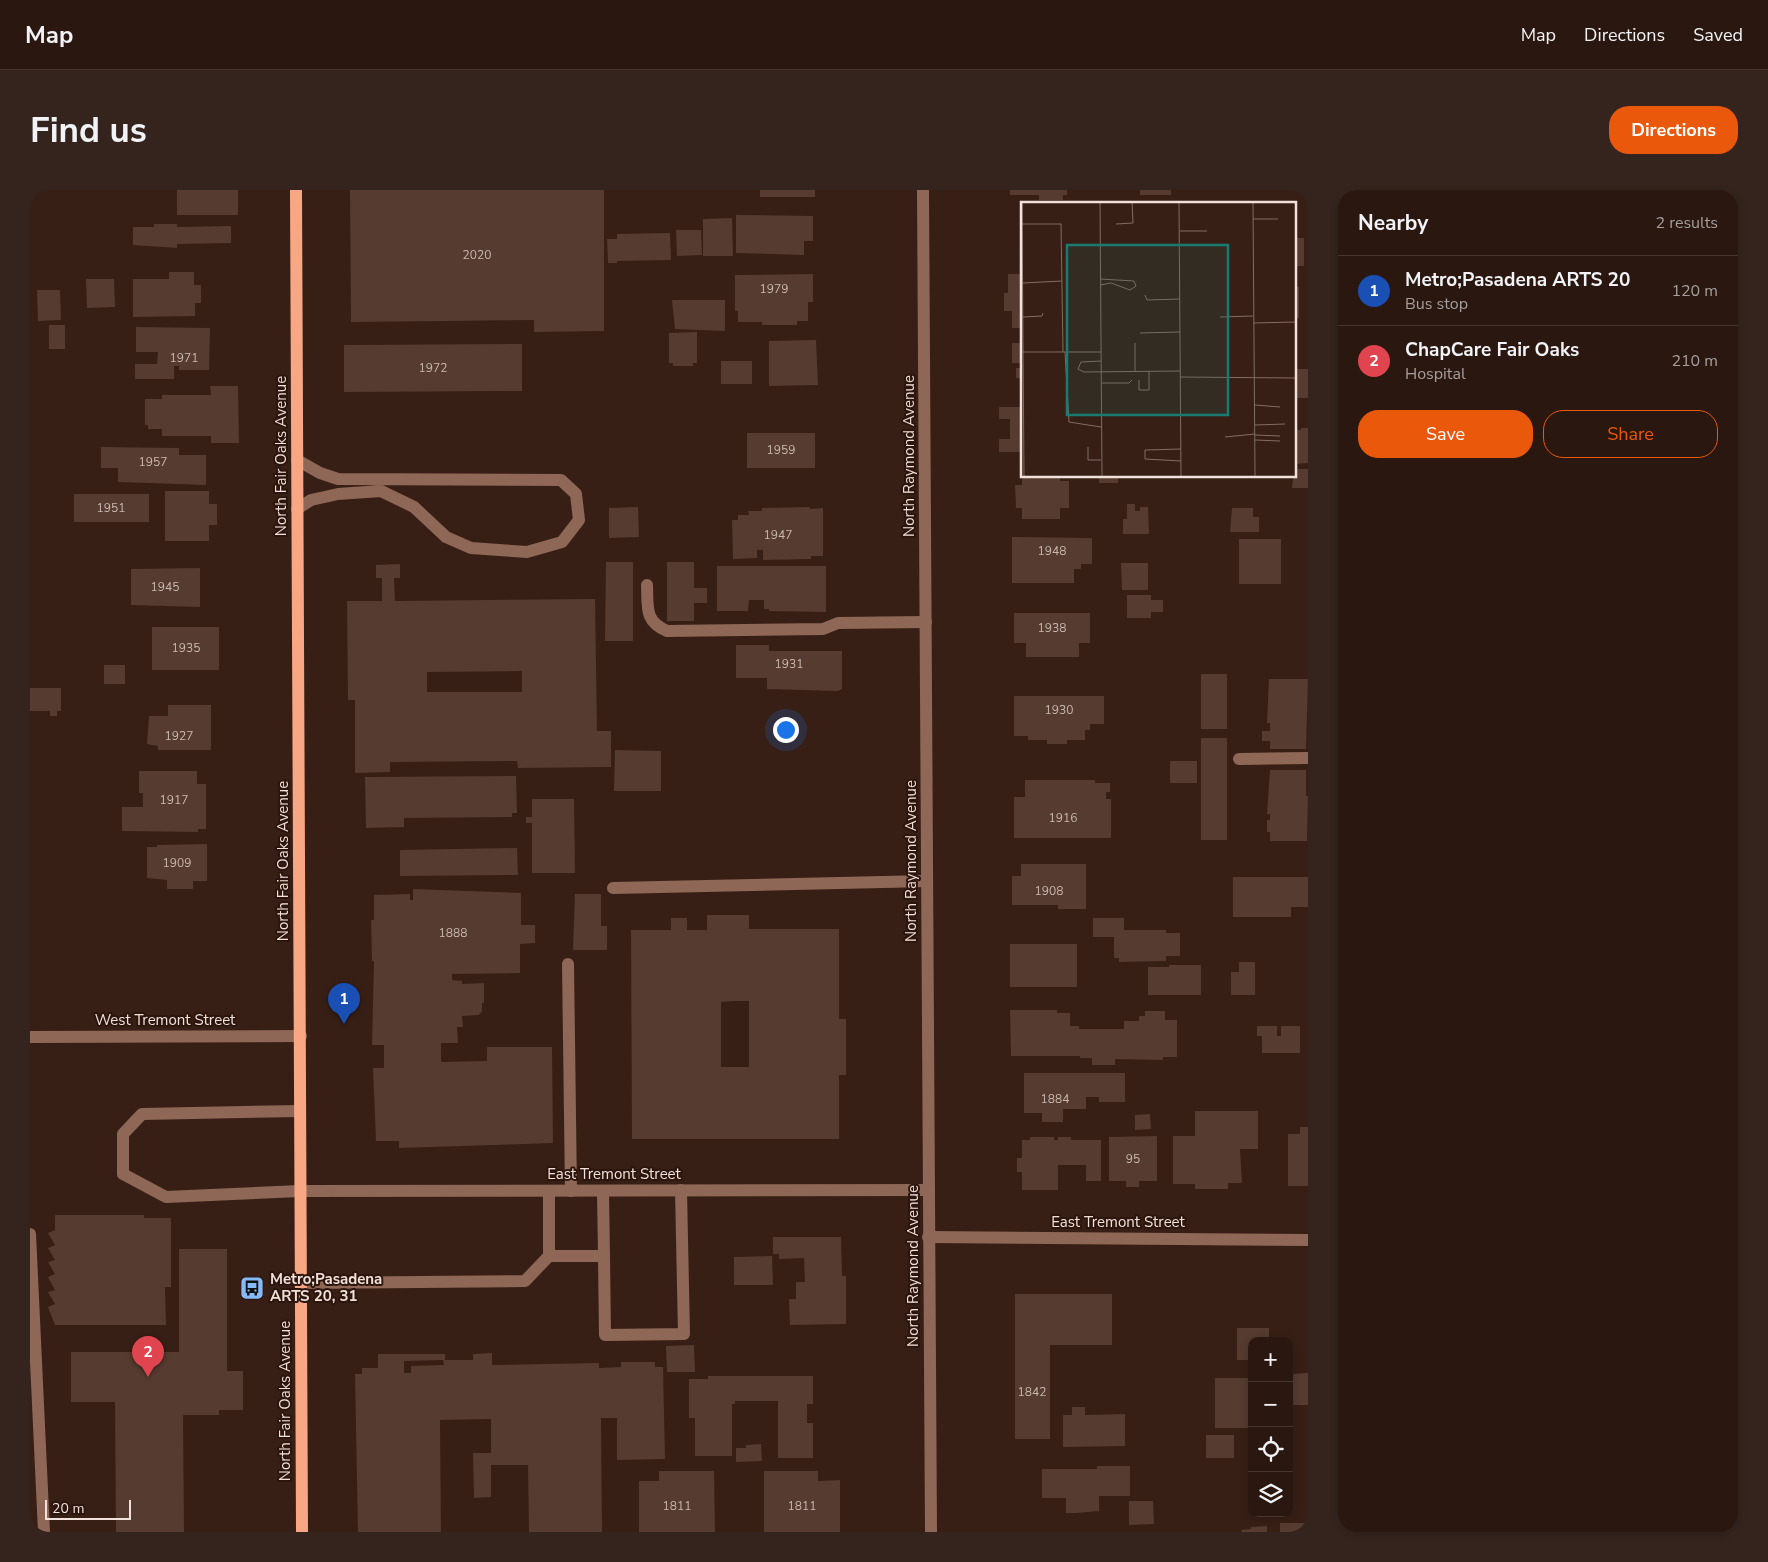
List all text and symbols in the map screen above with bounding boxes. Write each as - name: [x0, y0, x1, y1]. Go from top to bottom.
- text: Map: [25, 19, 73, 51]
- text: Map: [1521, 23, 1556, 47]
- text: Directions: [1584, 23, 1665, 47]
- text: Saved: [1693, 23, 1743, 47]
- button: Directions: [1609, 106, 1738, 154]
- text: Find us: [30, 107, 147, 154]
- inset map: [1021, 202, 1296, 478]
- text: Nearby: [1358, 209, 1428, 237]
- text: 2 results: [1656, 212, 1718, 234]
- house number: 2020: [463, 247, 491, 263]
- text: Metro;Pasadena ARTS 20: [1405, 267, 1630, 293]
- text: 1: [1369, 280, 1379, 302]
- text: 120 m: [1671, 280, 1718, 302]
- house number: 1979: [760, 281, 788, 297]
- text: Bus stop: [1405, 293, 1468, 315]
- text: ChapCare Fair Oaks: [1405, 337, 1579, 363]
- house number: 1971: [170, 350, 198, 366]
- text: 2: [1369, 350, 1379, 372]
- text: 210 m: [1671, 350, 1718, 372]
- house number: 1972: [419, 360, 447, 376]
- text: Hospital: [1405, 363, 1466, 385]
- street label: North Raymond Avenue: [899, 375, 919, 537]
- street label: North Fair Oaks Avenue: [271, 376, 291, 536]
- button: Save: [1358, 410, 1533, 458]
- button: Share: [1543, 410, 1718, 458]
- house number: 1959: [767, 442, 795, 458]
- house number: 1957: [139, 454, 167, 470]
- house number: 1951: [97, 500, 125, 516]
- house number: 1947: [764, 527, 792, 543]
- house number: 1948: [1038, 543, 1066, 559]
- house number: 1945: [151, 579, 179, 595]
- house number: 1938: [1038, 620, 1066, 636]
- house number: 1935: [172, 640, 200, 656]
- house number: 1931: [775, 656, 803, 672]
- house number: 1930: [1045, 702, 1073, 718]
- your location: [773, 717, 799, 743]
- house number: 1927: [165, 728, 193, 744]
- street label: North Raymond Avenue: [901, 780, 921, 942]
- street label: North Fair Oaks Avenue: [273, 781, 293, 941]
- house number: 1917: [160, 792, 188, 808]
- house number: 1916: [1049, 810, 1077, 826]
- house number: 1909: [163, 855, 191, 871]
- house number: 1908: [1035, 883, 1063, 899]
- house number: 1888: [439, 925, 467, 941]
- pin: 1: [328, 983, 360, 1024]
- street label: West Tremont Street: [95, 1010, 236, 1030]
- house number: 1884: [1041, 1091, 1069, 1107]
- house number: 95: [1126, 1151, 1140, 1167]
- street label: East Tremont Street: [547, 1164, 682, 1184]
- street label: North Raymond Avenue: [903, 1185, 923, 1347]
- street label: East Tremont Street: [1051, 1212, 1186, 1232]
- place label: Metro;Pasadena ARTS 20, 31: [270, 1269, 382, 1306]
- bus stop icon: Metro;Pasadena ARTS 20, 31: [239, 1275, 265, 1301]
- street label: North Fair Oaks Avenue: [275, 1321, 295, 1481]
- pin: 2: [132, 1336, 164, 1377]
- map controls: [1248, 1337, 1293, 1517]
- button: +: [1248, 1337, 1293, 1382]
- button: −: [1248, 1382, 1293, 1427]
- house number: 1842: [1018, 1384, 1046, 1400]
- button: locate: [1248, 1427, 1293, 1472]
- button: layers: [1248, 1472, 1293, 1517]
- scale bar: [45, 1497, 131, 1520]
- house number: 1811: [663, 1498, 691, 1514]
- house number: 1811: [788, 1498, 816, 1514]
- text: 20 m: [52, 1499, 84, 1518]

